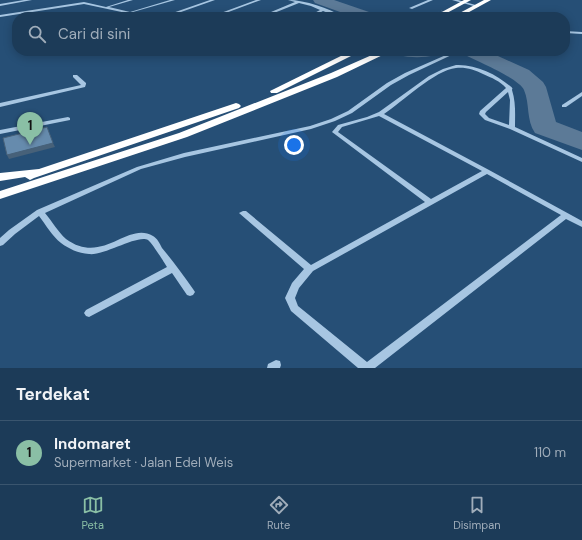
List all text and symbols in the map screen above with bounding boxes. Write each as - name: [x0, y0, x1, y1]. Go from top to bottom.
- search box: [12, 12, 570, 56]
- icon: search: [26, 23, 48, 45]
- text: Cari di sini: [58, 24, 130, 44]
- pin: 1: [17, 112, 43, 145]
- your location: [284, 135, 304, 155]
- text: Terdekat: [16, 383, 90, 405]
- text: Indomaret: [54, 434, 131, 454]
- text: 1: [27, 444, 31, 461]
- text: 110 m: [534, 444, 566, 461]
- text: Supermarket · Jalan Edel Weis: [54, 454, 233, 471]
- tab: Peta: [81, 494, 104, 532]
- tab: Rute: [267, 494, 290, 532]
- tab: Disimpan: [453, 494, 500, 532]

